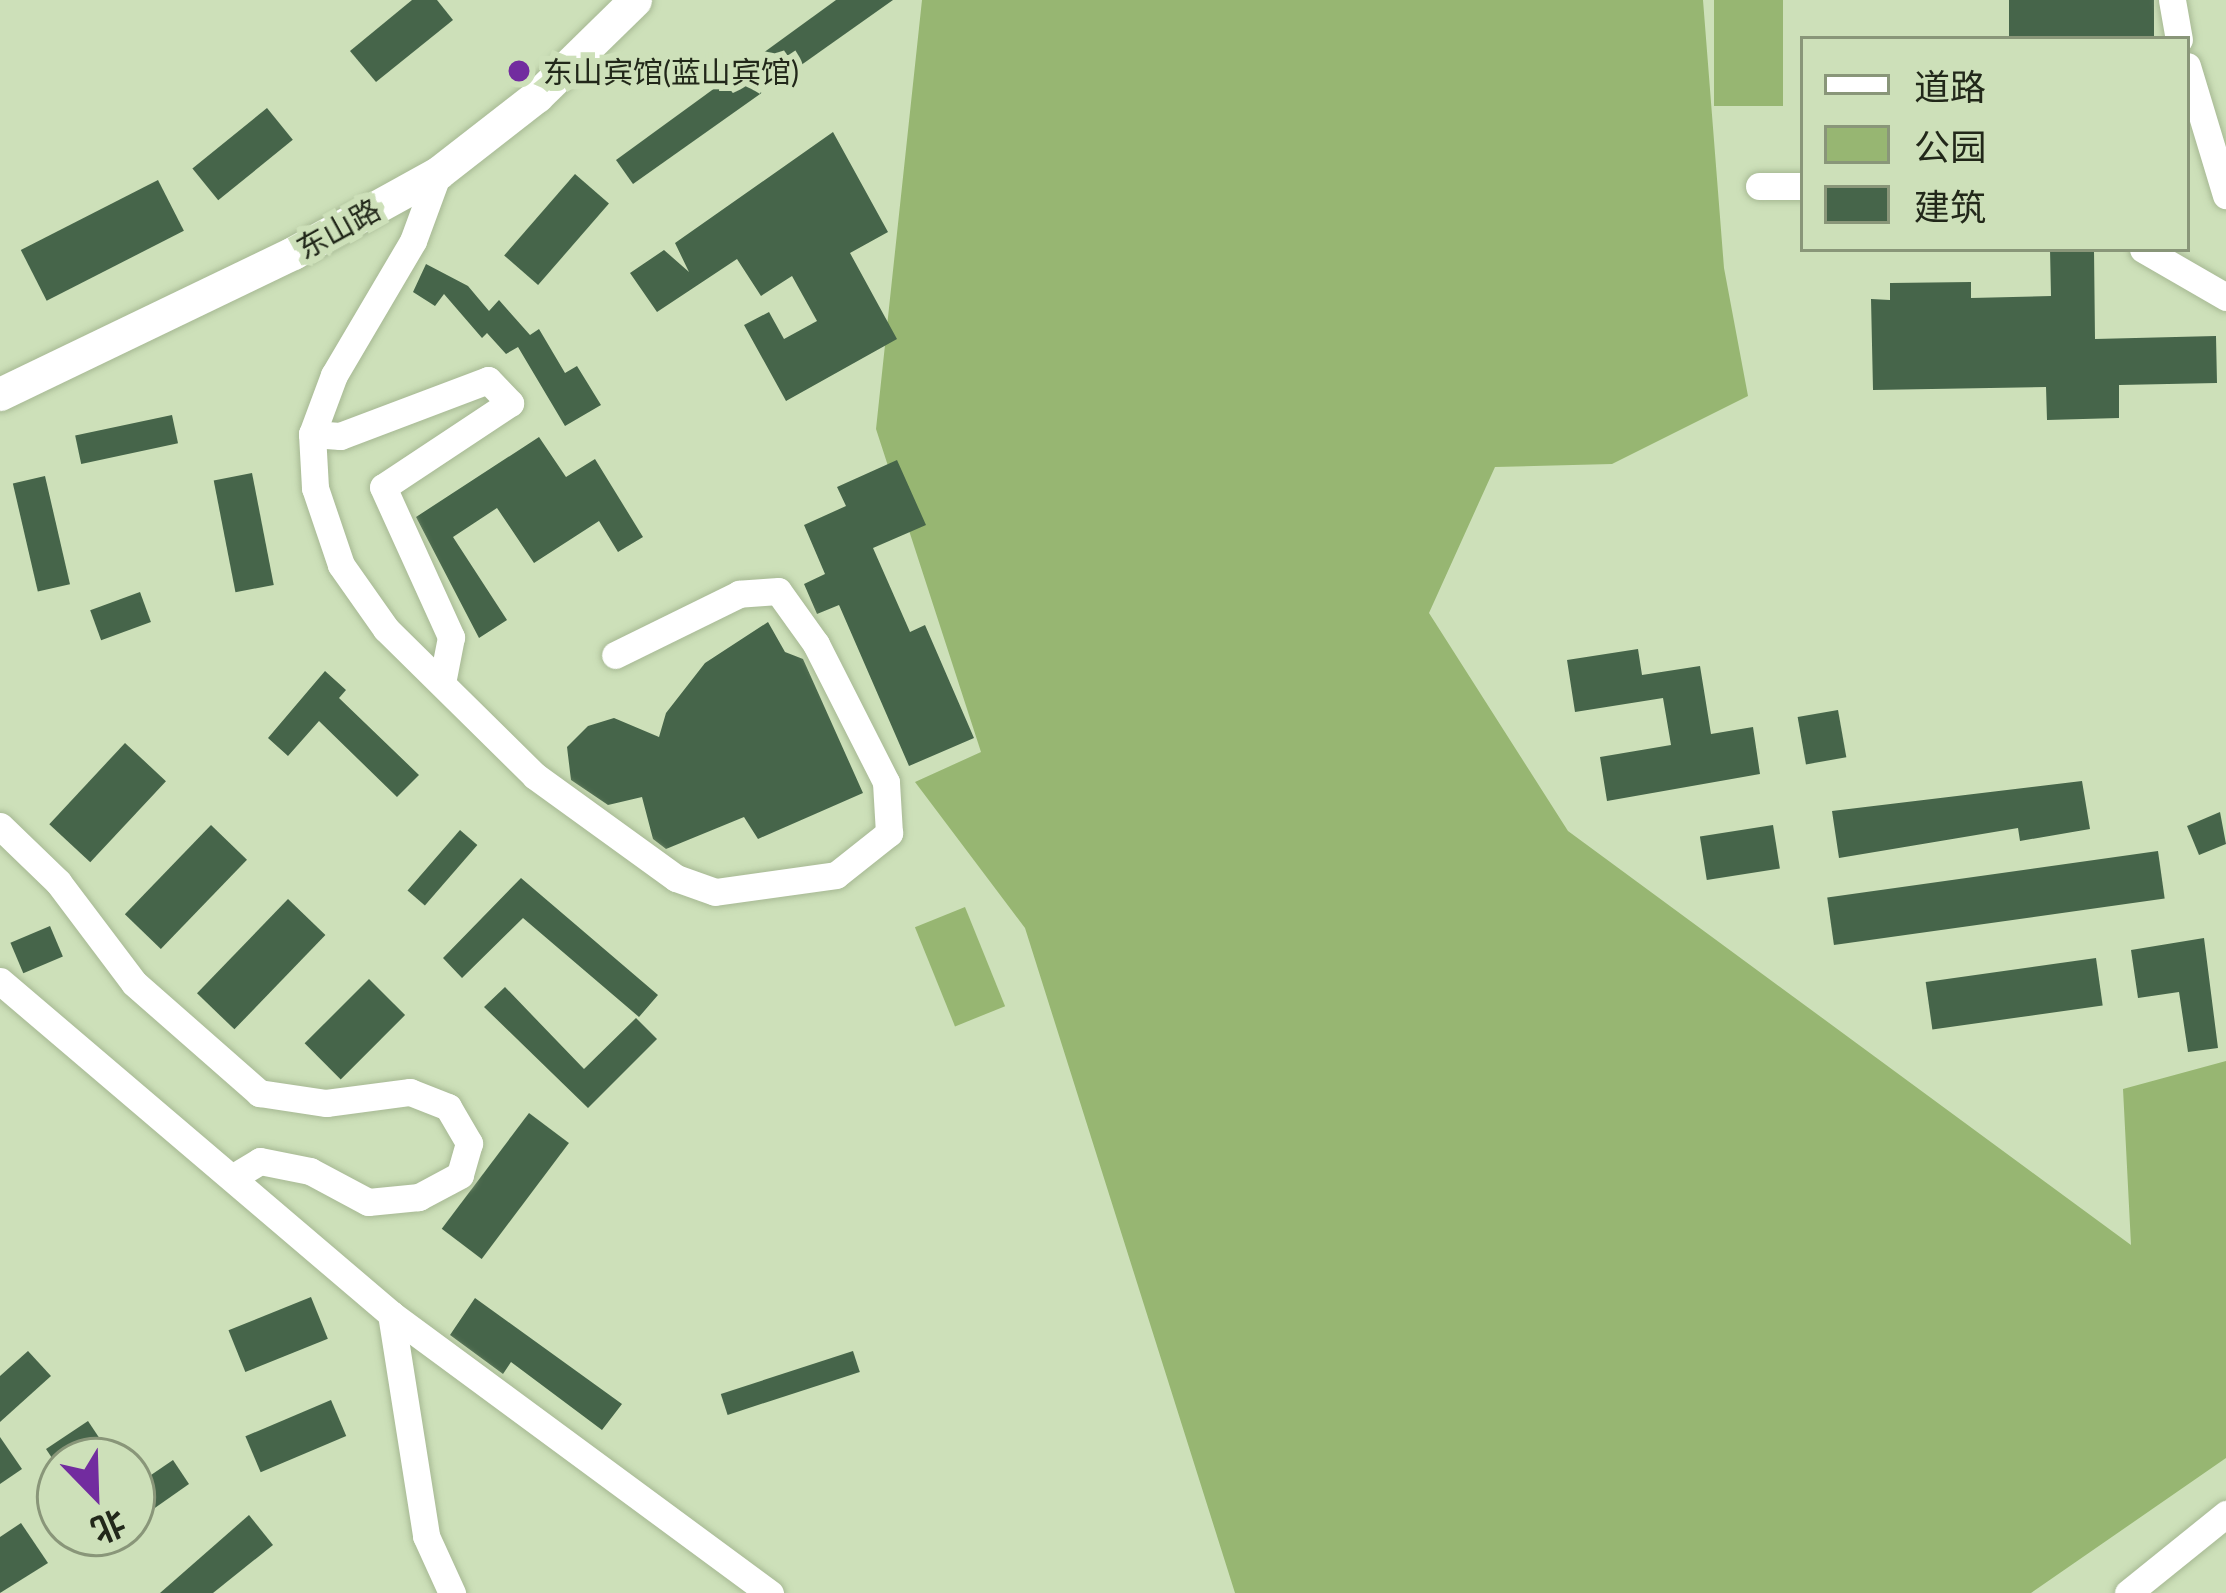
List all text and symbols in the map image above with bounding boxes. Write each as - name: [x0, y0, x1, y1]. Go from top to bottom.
- legend: [1800, 36, 2190, 252]
- place label: 东山宾馆(蓝山宾馆): [543, 53, 799, 89]
- marker: 东山宾馆(蓝山宾馆): [506, 58, 532, 84]
- text: 道路: [1914, 64, 1986, 108]
- text: 公园: [1914, 124, 1986, 168]
- text: 建筑: [1914, 184, 1986, 228]
- street label: 东山路: [290, 190, 386, 266]
- north arrow: [36, 1437, 156, 1557]
- text: 北: [86, 1503, 132, 1552]

